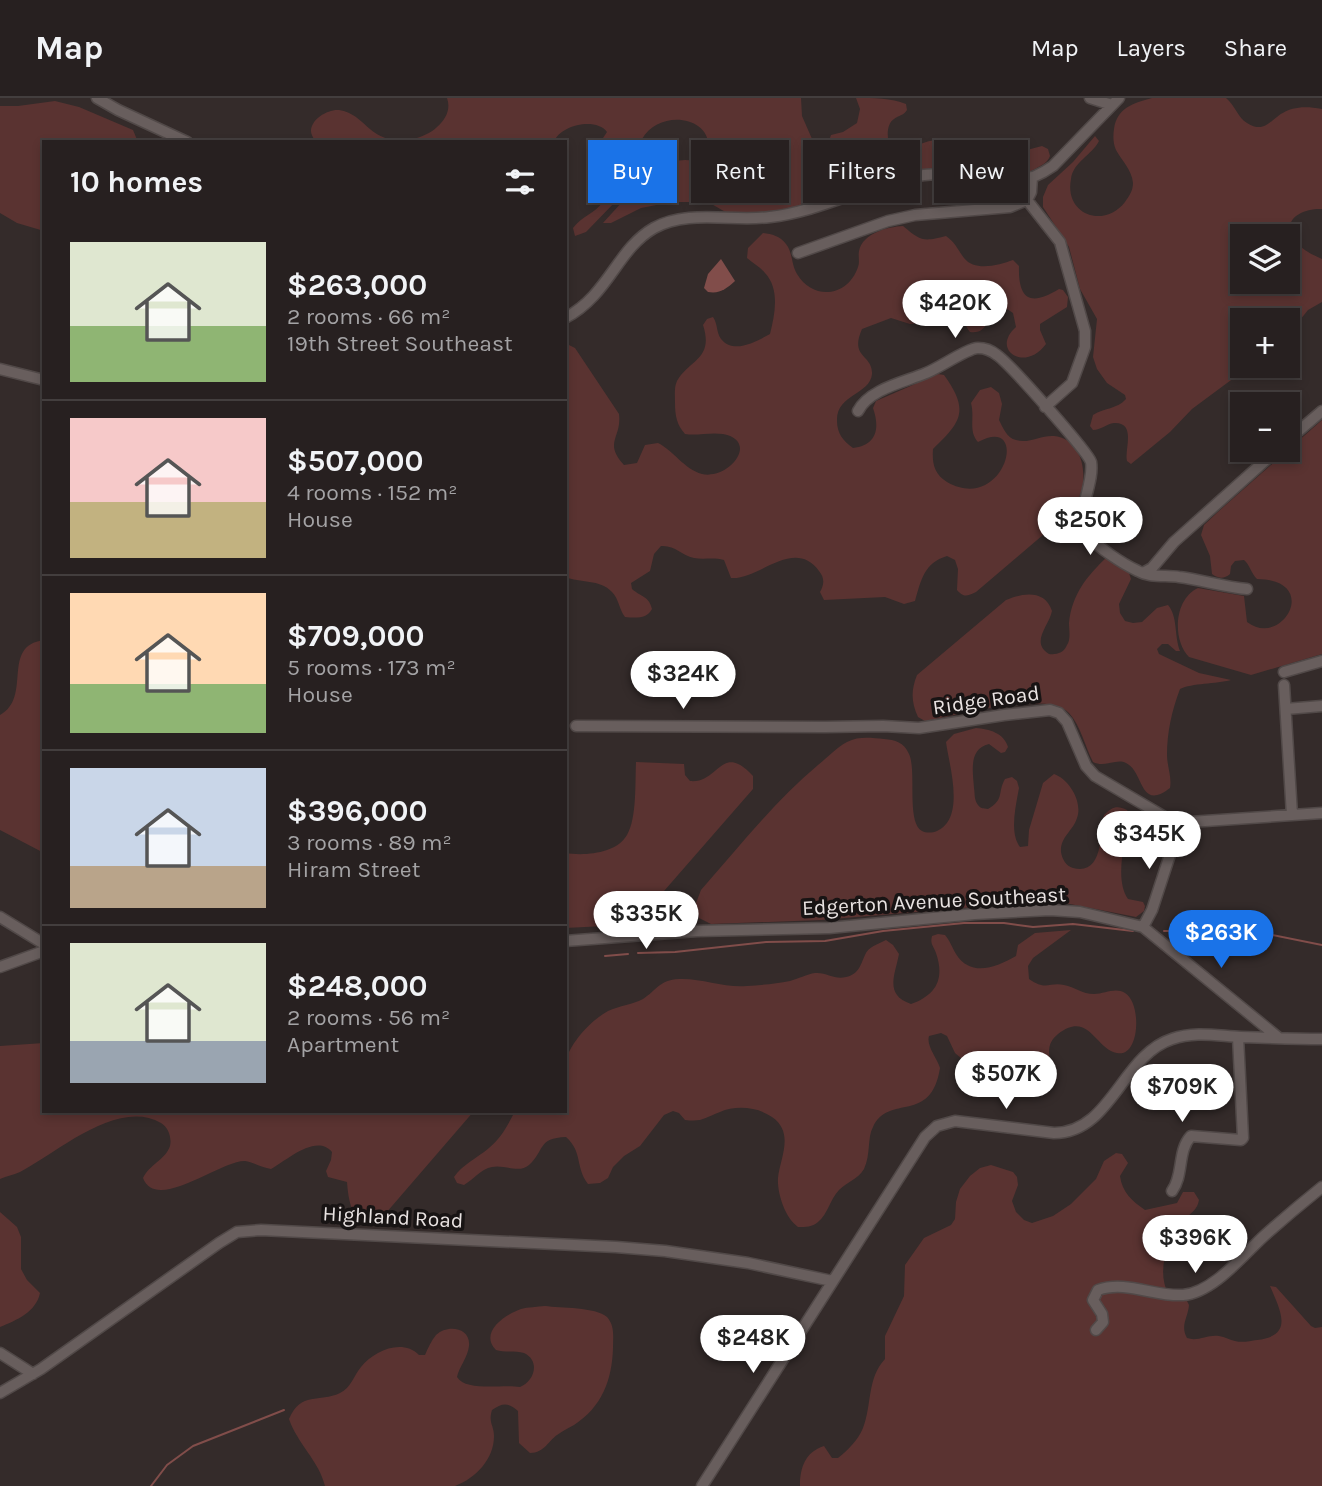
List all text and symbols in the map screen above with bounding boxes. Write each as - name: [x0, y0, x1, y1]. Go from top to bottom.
- text: Map: [35, 29, 103, 67]
- text: Map: [1031, 34, 1079, 62]
- text: Layers: [1117, 34, 1186, 62]
- text: Share: [1224, 34, 1287, 62]
- chip: Buy: [588, 140, 677, 203]
- chip: Rent: [691, 140, 789, 203]
- chip: Filters: [803, 140, 920, 203]
- chip: New: [934, 140, 1028, 203]
- icon: filters: [501, 163, 539, 201]
- text: 10 homes: [70, 164, 203, 200]
- map controls: [1230, 224, 1300, 462]
- button: layers: [1230, 224, 1300, 294]
- text: $263,000: [287, 267, 427, 303]
- icon: home: [126, 270, 210, 354]
- pin: $420K: [906, 280, 1004, 340]
- text: $420K: [918, 289, 992, 316]
- text: 2 rooms · 66 m²: [287, 303, 450, 330]
- button: +: [1230, 308, 1300, 378]
- text: 19th Street Southeast: [287, 330, 513, 357]
- button: −: [1230, 392, 1300, 462]
- text: $507,000: [287, 443, 424, 479]
- icon: home: [126, 446, 210, 530]
- text: 4 rooms · 152 m²: [287, 479, 458, 506]
- pin: $250K: [1041, 498, 1139, 557]
- text: House: [287, 506, 353, 533]
- text: $250K: [1054, 506, 1126, 533]
- text: $709,000: [287, 618, 424, 654]
- icon: home: [126, 621, 210, 705]
- pin: $324K: [634, 652, 732, 711]
- text: 5 rooms · 173 m²: [287, 654, 456, 681]
- text: $324K: [647, 660, 719, 687]
- text: House: [287, 681, 353, 708]
- street label: Ridge Road: [931, 681, 1041, 719]
- text: $396,000: [287, 793, 427, 829]
- icon: home: [126, 796, 210, 880]
- pin: $345K: [1100, 812, 1198, 871]
- text: $345K: [1113, 820, 1185, 847]
- text: 3 rooms · 89 m²: [287, 829, 452, 856]
- text: Hiram Street: [287, 856, 420, 883]
- street label: Edgerton Avenue Southeast: [801, 882, 1067, 920]
- pin: $335K: [597, 892, 695, 951]
- text: $335K: [610, 900, 682, 927]
- pin: $263K: [1172, 910, 1270, 970]
- text: $263K: [1184, 919, 1258, 946]
- text: $248,000: [287, 968, 428, 1004]
- icon: home: [126, 971, 210, 1055]
- text: 2 rooms · 56 m²: [287, 1004, 450, 1031]
- text: Apartment: [287, 1031, 399, 1058]
- pin: $507K: [957, 1052, 1055, 1111]
- text: $507K: [971, 1060, 1041, 1087]
- pin: $709K: [1133, 1065, 1231, 1124]
- text: $709K: [1147, 1073, 1217, 1100]
- street label: Highland Road: [322, 1201, 464, 1233]
- pin: $396K: [1146, 1216, 1244, 1275]
- text: $396K: [1158, 1224, 1232, 1251]
- pin: $248K: [704, 1316, 802, 1375]
- text: $248K: [716, 1324, 790, 1351]

